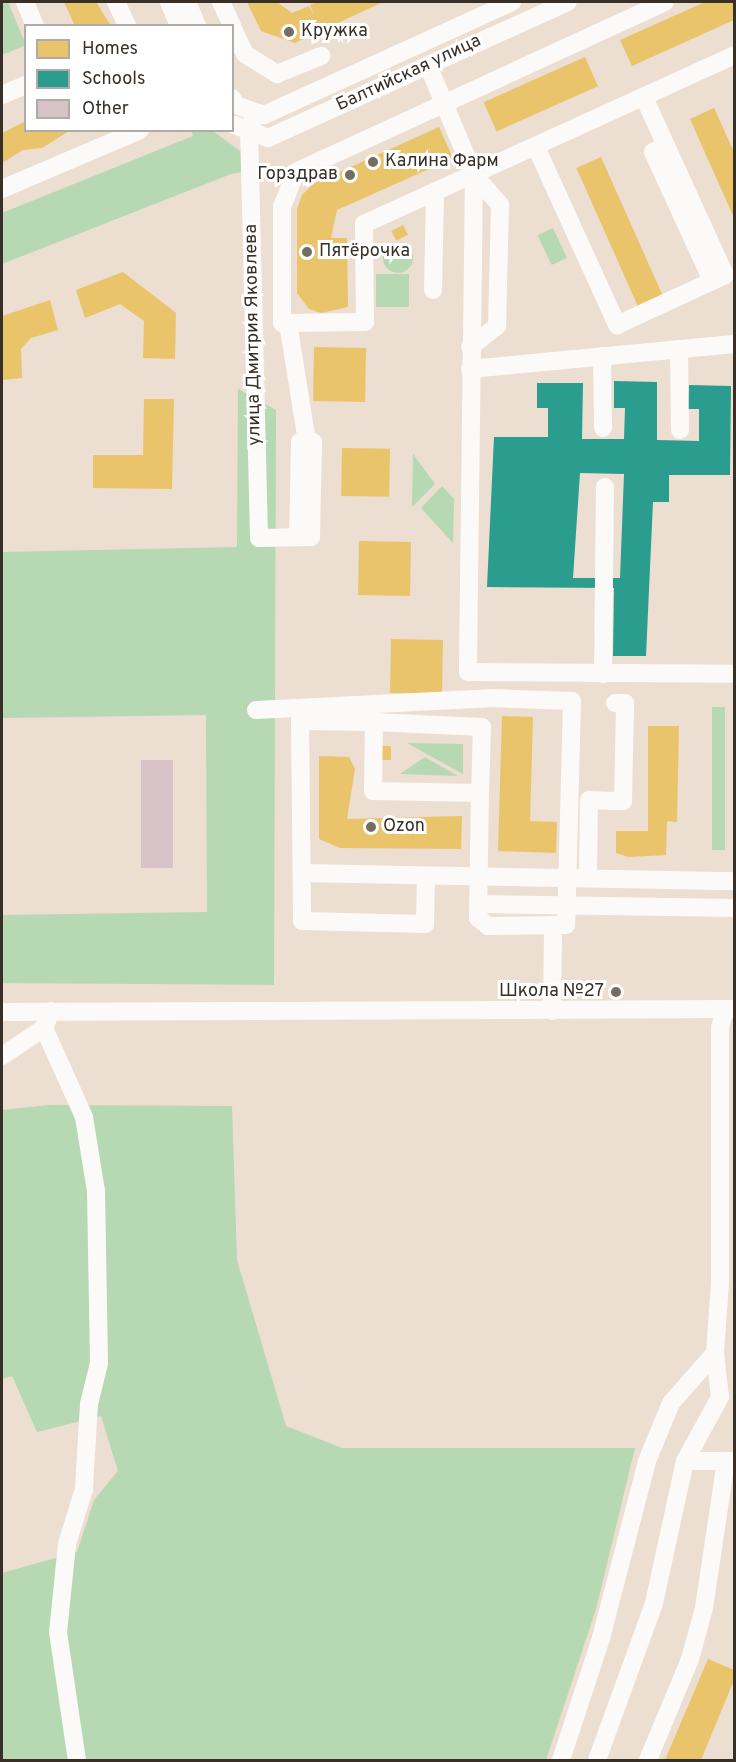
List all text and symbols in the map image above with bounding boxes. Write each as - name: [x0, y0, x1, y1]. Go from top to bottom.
- place label: Кружка: [301, 21, 368, 43]
- legend: [24, 24, 234, 132]
- marker: Кружка: [282, 25, 296, 39]
- street label: Балтийская улица: [333, 31, 485, 117]
- text: Homes: [82, 38, 138, 61]
- text: Schools: [82, 68, 145, 91]
- text: Other: [82, 98, 129, 121]
- place label: Калина Фарм: [385, 151, 499, 173]
- marker: Калина Фарм: [366, 155, 380, 169]
- place label: Горздрав: [257, 164, 338, 186]
- marker: Горздрав: [343, 168, 357, 182]
- street label: улица Дмитрия Яковлева: [241, 224, 267, 446]
- place label: Пятёрочка: [319, 241, 410, 263]
- marker: Пятёрочка: [300, 245, 314, 259]
- place label: Ozon: [383, 816, 425, 838]
- marker: Ozon: [364, 820, 378, 834]
- place label: Школа №27: [499, 981, 604, 1003]
- marker: Школа №27: [609, 985, 623, 999]

